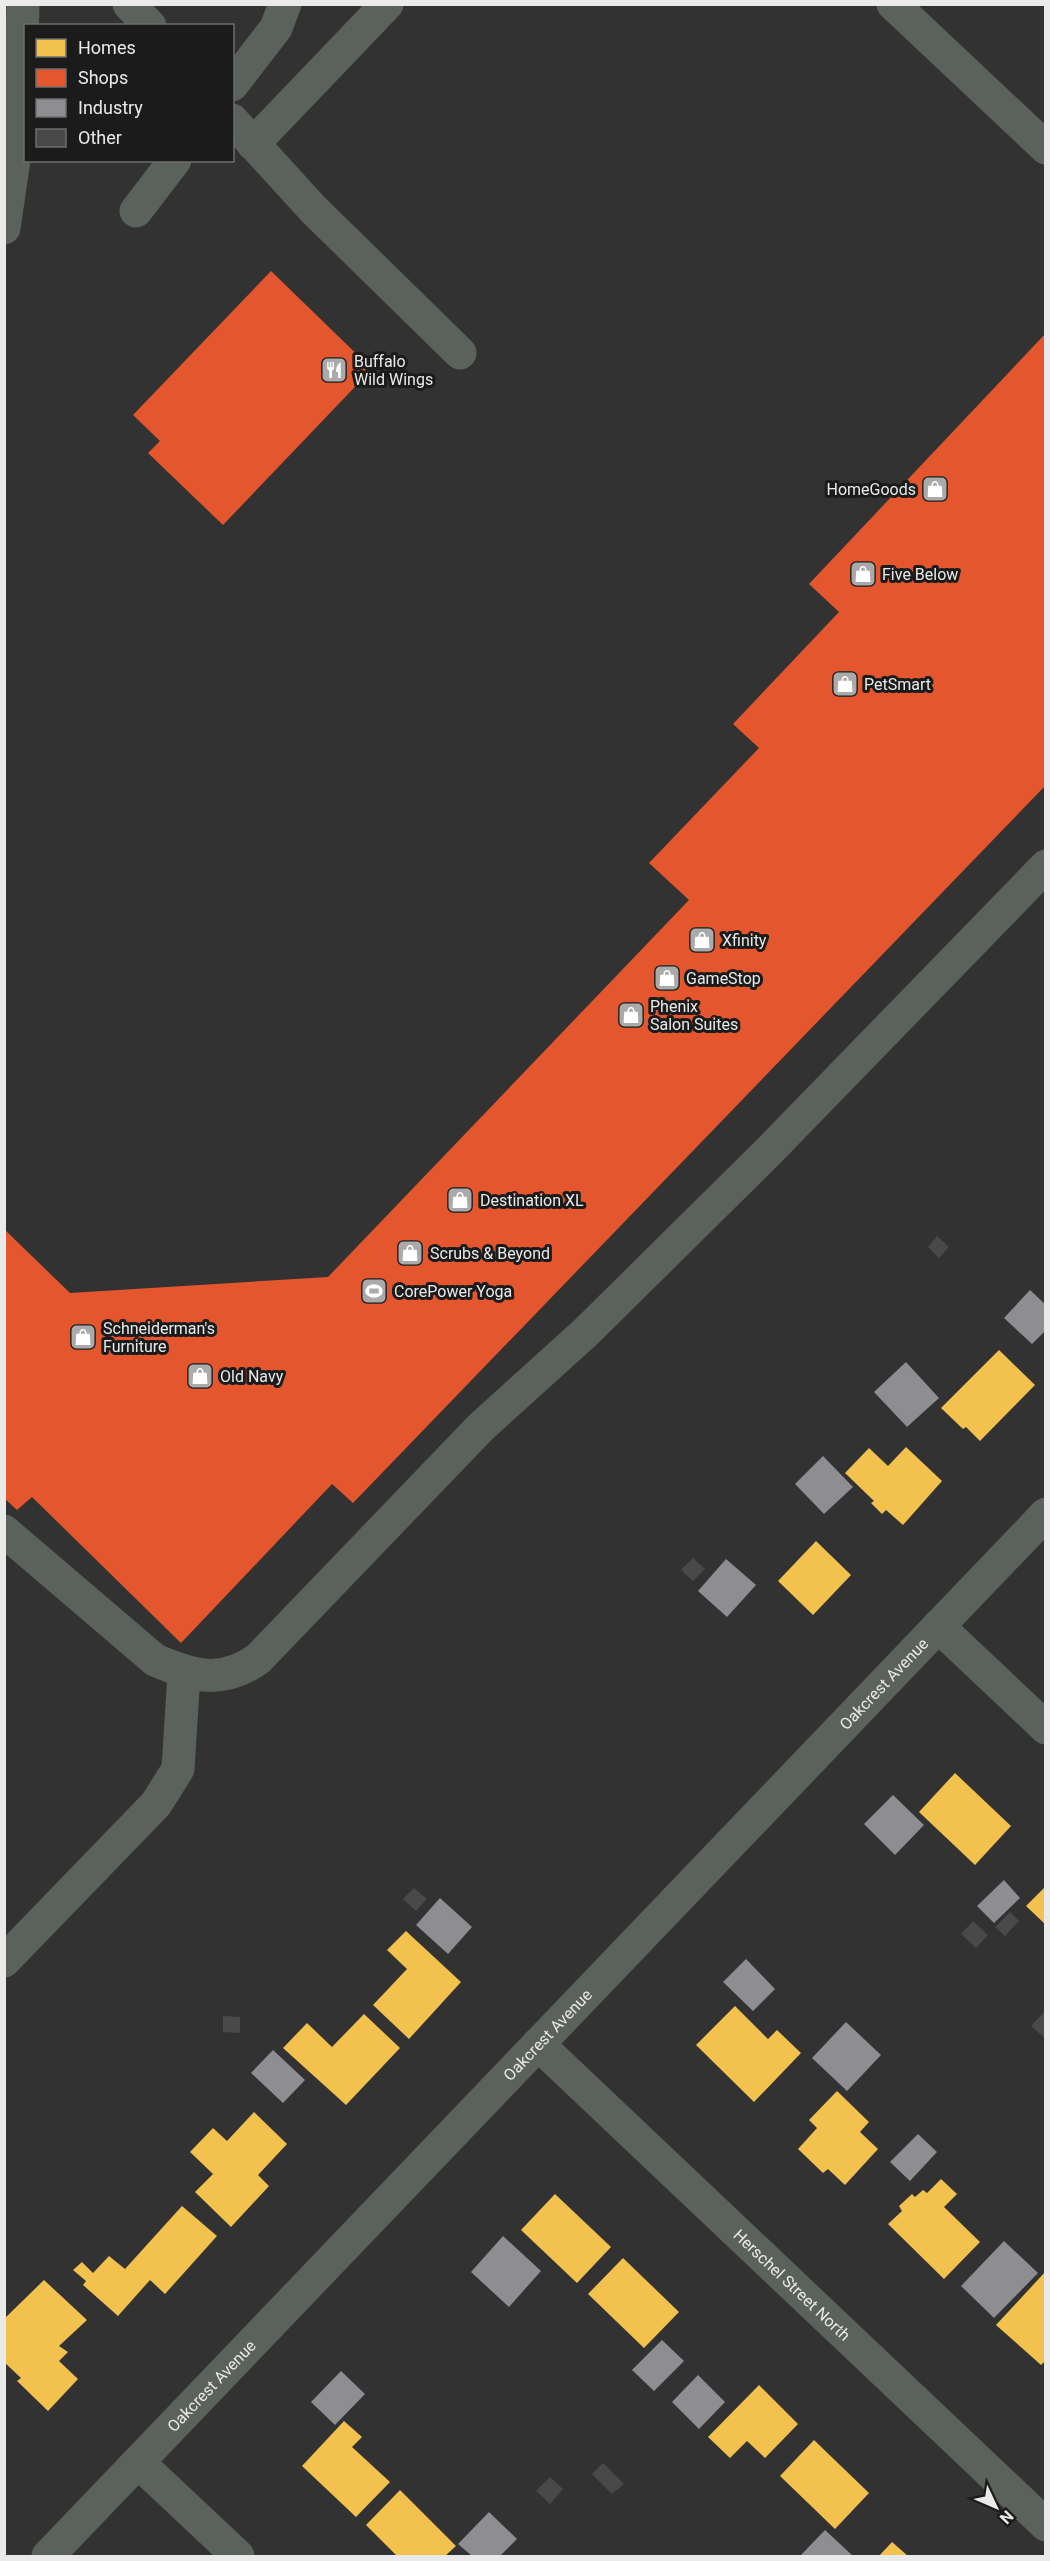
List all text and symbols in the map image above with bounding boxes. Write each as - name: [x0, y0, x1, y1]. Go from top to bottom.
- legend: [24, 24, 234, 162]
- text: Homes: [78, 37, 136, 58]
- text: Shops: [78, 67, 128, 88]
- text: Industry: [78, 97, 143, 118]
- text: Other: [78, 127, 122, 148]
- place label: Buffalo Wild Wings: [354, 352, 433, 389]
- restaurant icon: Buffalo Wild Wings: [319, 355, 349, 385]
- shop icon: HomeGoods: [920, 474, 950, 504]
- place label: HomeGoods: [827, 480, 916, 499]
- shop icon: Five Below: [848, 559, 878, 589]
- place label: Five Below: [882, 565, 958, 584]
- shop icon: PetSmart: [830, 669, 860, 699]
- place label: PetSmart: [864, 675, 931, 694]
- shop icon: Xfinity: [687, 925, 717, 955]
- place label: Xfinity: [722, 931, 767, 950]
- shop icon: GameStop: [652, 963, 682, 993]
- place label: GameStop: [686, 969, 761, 988]
- place label: Phenix Salon Suites: [650, 997, 738, 1034]
- shop icon: Phenix Salon Suites: [616, 1000, 646, 1030]
- shop icon: Destination XL: [445, 1185, 475, 1215]
- place label: Destination XL: [480, 1191, 584, 1210]
- shop icon: Scrubs & Beyond: [395, 1238, 425, 1268]
- place label: Scrubs & Beyond: [430, 1244, 550, 1263]
- sports icon: CorePower Yoga: [359, 1276, 389, 1306]
- place label: CorePower Yoga: [394, 1282, 512, 1301]
- place label: Schneiderman's Furniture: [103, 1319, 215, 1356]
- shop icon: Schneiderman's Furniture: [68, 1322, 98, 1352]
- shop icon: Old Navy: [185, 1361, 215, 1391]
- place label: Old Navy: [220, 1367, 284, 1386]
- street label: Oakcrest Avenue: [836, 1634, 932, 1734]
- street label: Oakcrest Avenue: [500, 1985, 596, 2085]
- street label: Herschel Street North: [729, 2225, 854, 2345]
- street label: Oakcrest Avenue: [163, 2336, 260, 2436]
- north arrow: [966, 2477, 1026, 2537]
- text: N: [996, 2506, 1017, 2528]

